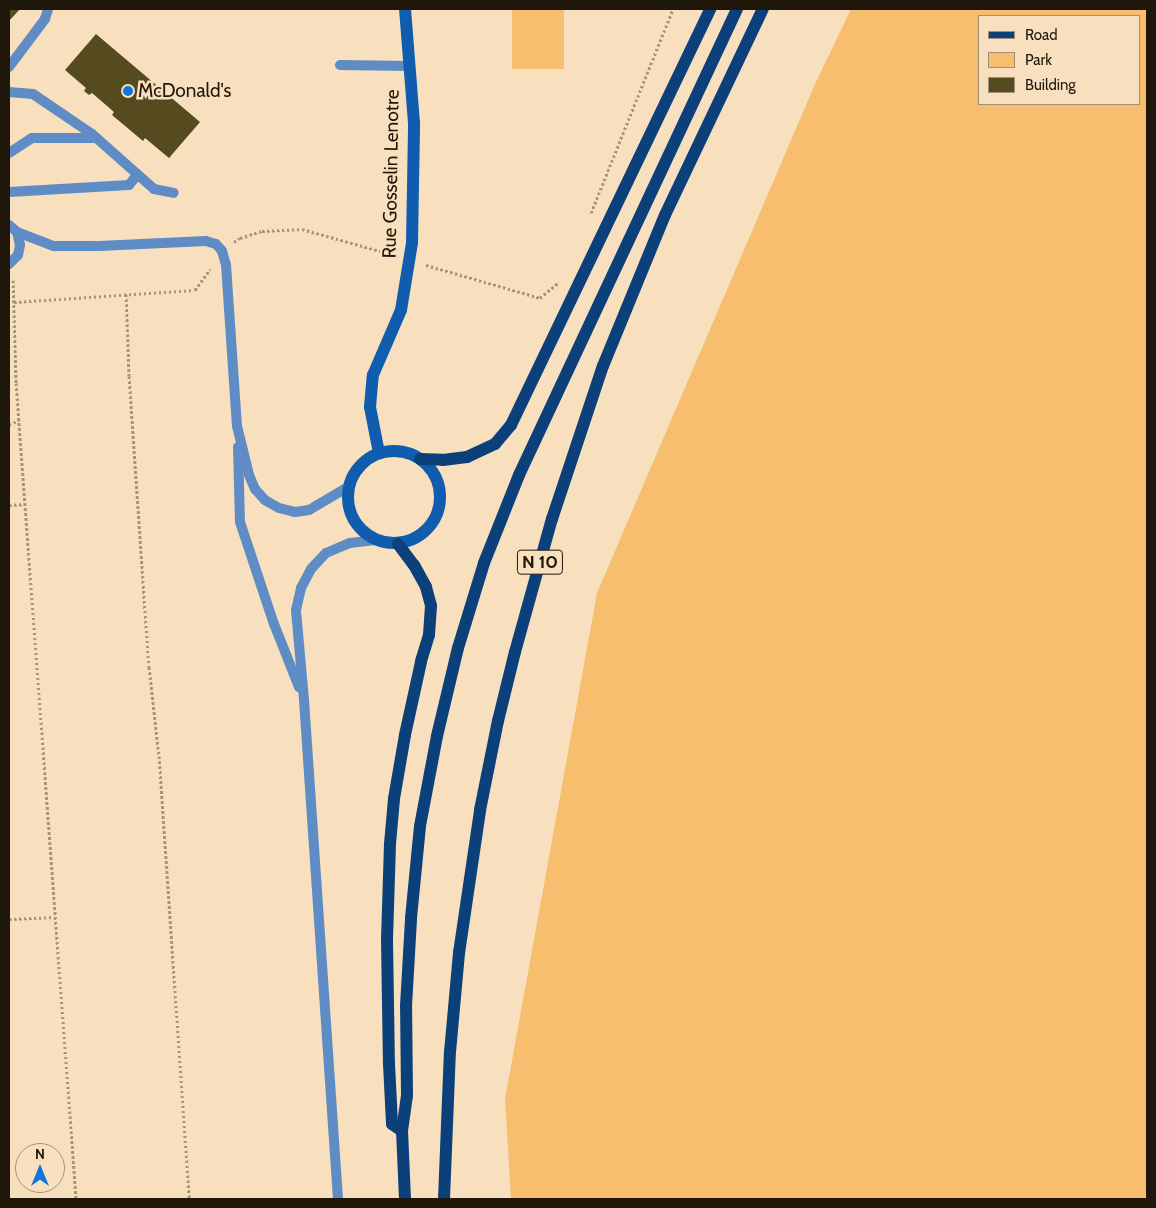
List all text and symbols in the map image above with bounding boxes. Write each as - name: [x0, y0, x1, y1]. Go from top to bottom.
- legend: [978, 15, 1141, 105]
- text: Road: [1025, 26, 1058, 44]
- text: Park: [1025, 51, 1052, 69]
- text: Building: [1025, 76, 1076, 94]
- place label: McDonald's: [138, 80, 231, 102]
- marker: McDonald's: [122, 85, 134, 97]
- street label: Rue Gosselin Lenotre: [378, 89, 404, 259]
- road number: N 10: [516, 546, 564, 578]
- north arrow: [15, 1143, 65, 1193]
- text: N: [35, 1145, 45, 1163]

